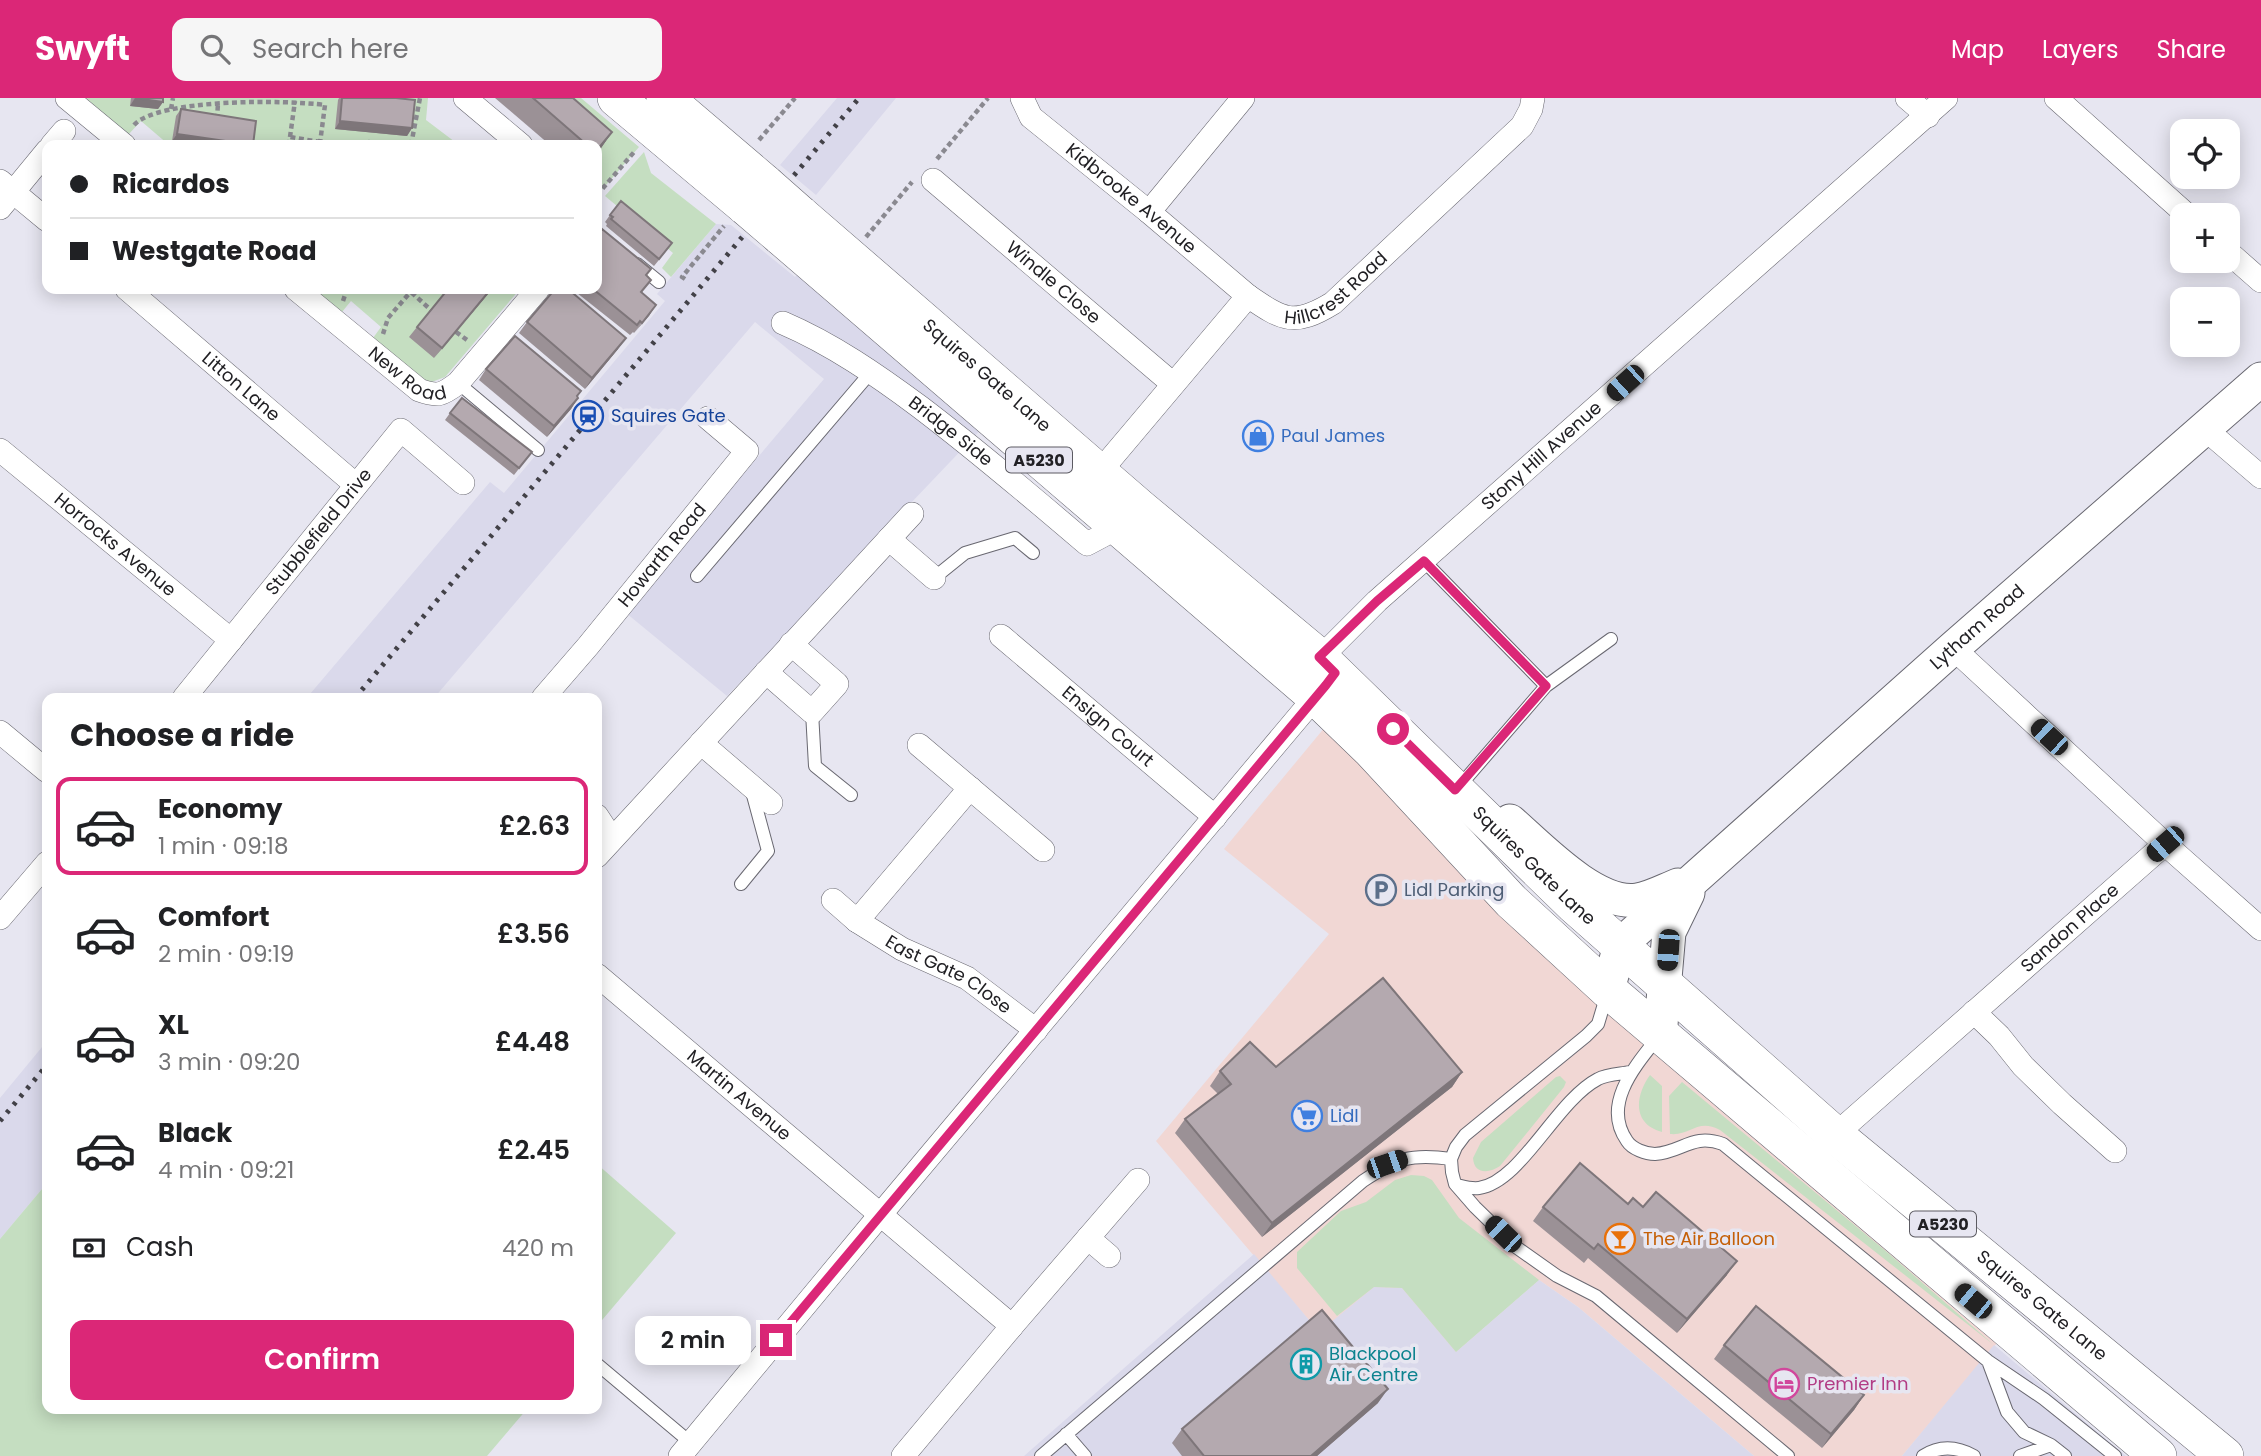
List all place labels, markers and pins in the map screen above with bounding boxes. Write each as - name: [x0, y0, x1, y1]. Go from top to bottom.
- station icon: Squires Gate: [571, 399, 605, 433]
- place label: Squires Gate: [611, 403, 726, 428]
- shop icon: Paul James: [1241, 419, 1275, 453]
- place label: Paul James: [1281, 423, 1385, 448]
- parking icon: Lidl Parking: [1364, 873, 1398, 907]
- place label: Lidl Parking: [1404, 877, 1504, 902]
- supermarket icon: Lidl: [1290, 1099, 1324, 1133]
- place label: Lidl: [1330, 1103, 1359, 1128]
- bar icon: The Air Balloon: [1603, 1222, 1637, 1256]
- place label: The Air Balloon: [1643, 1226, 1775, 1251]
- place label: Blackpool Air Centre: [1329, 1341, 1418, 1387]
- building icon: Blackpool Air Centre: [1289, 1347, 1323, 1381]
- hotel icon: Premier Inn: [1767, 1367, 1801, 1401]
- place label: Premier Inn: [1807, 1371, 1908, 1396]

